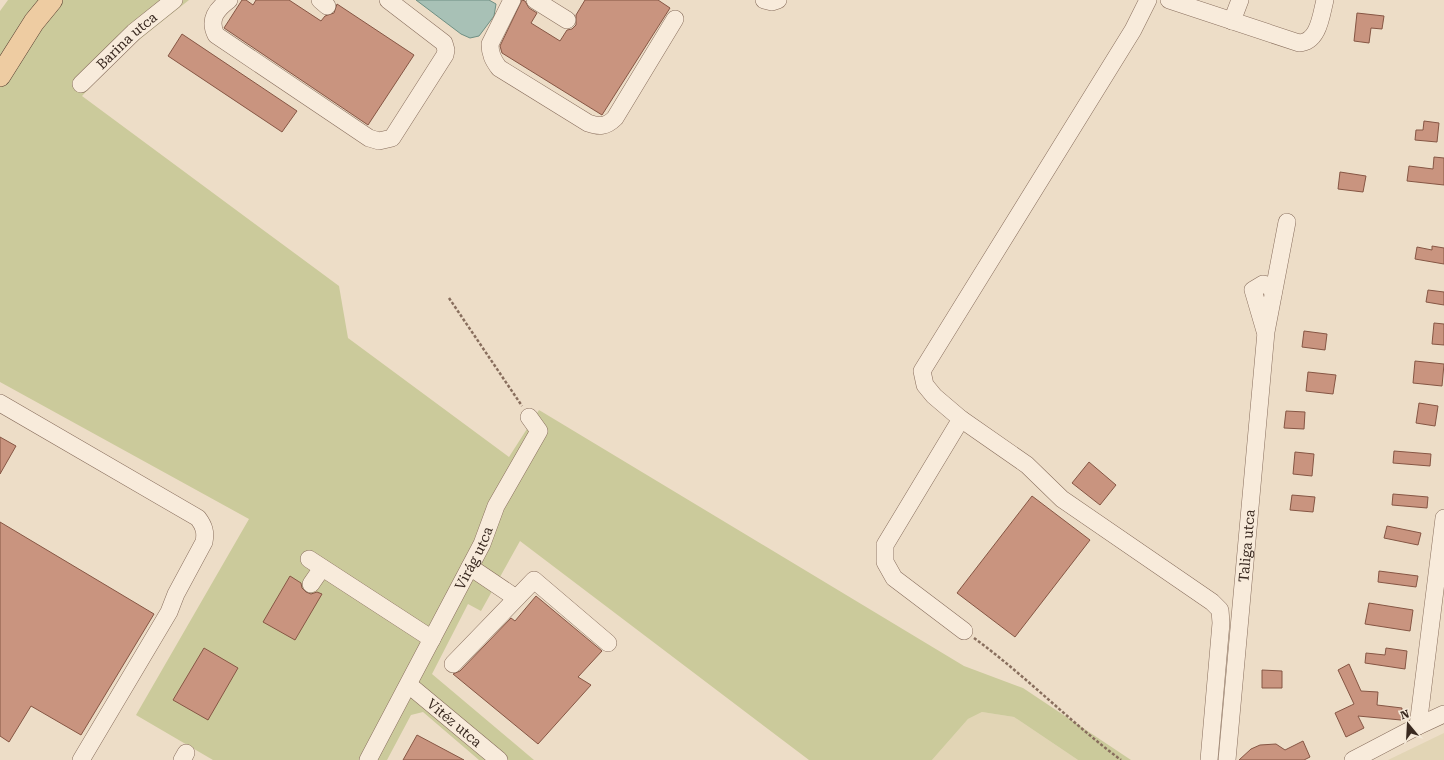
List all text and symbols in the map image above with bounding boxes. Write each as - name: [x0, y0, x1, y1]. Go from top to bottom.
- street label: Barina utca: [93, 9, 160, 72]
- street label: Taliga utca: [1235, 508, 1258, 583]
- street label: Virág utca: [451, 524, 496, 592]
- street label: Vitéz utca: [424, 695, 485, 750]
- north arrow: [1388, 704, 1428, 744]
- text: N: [1399, 707, 1412, 722]

